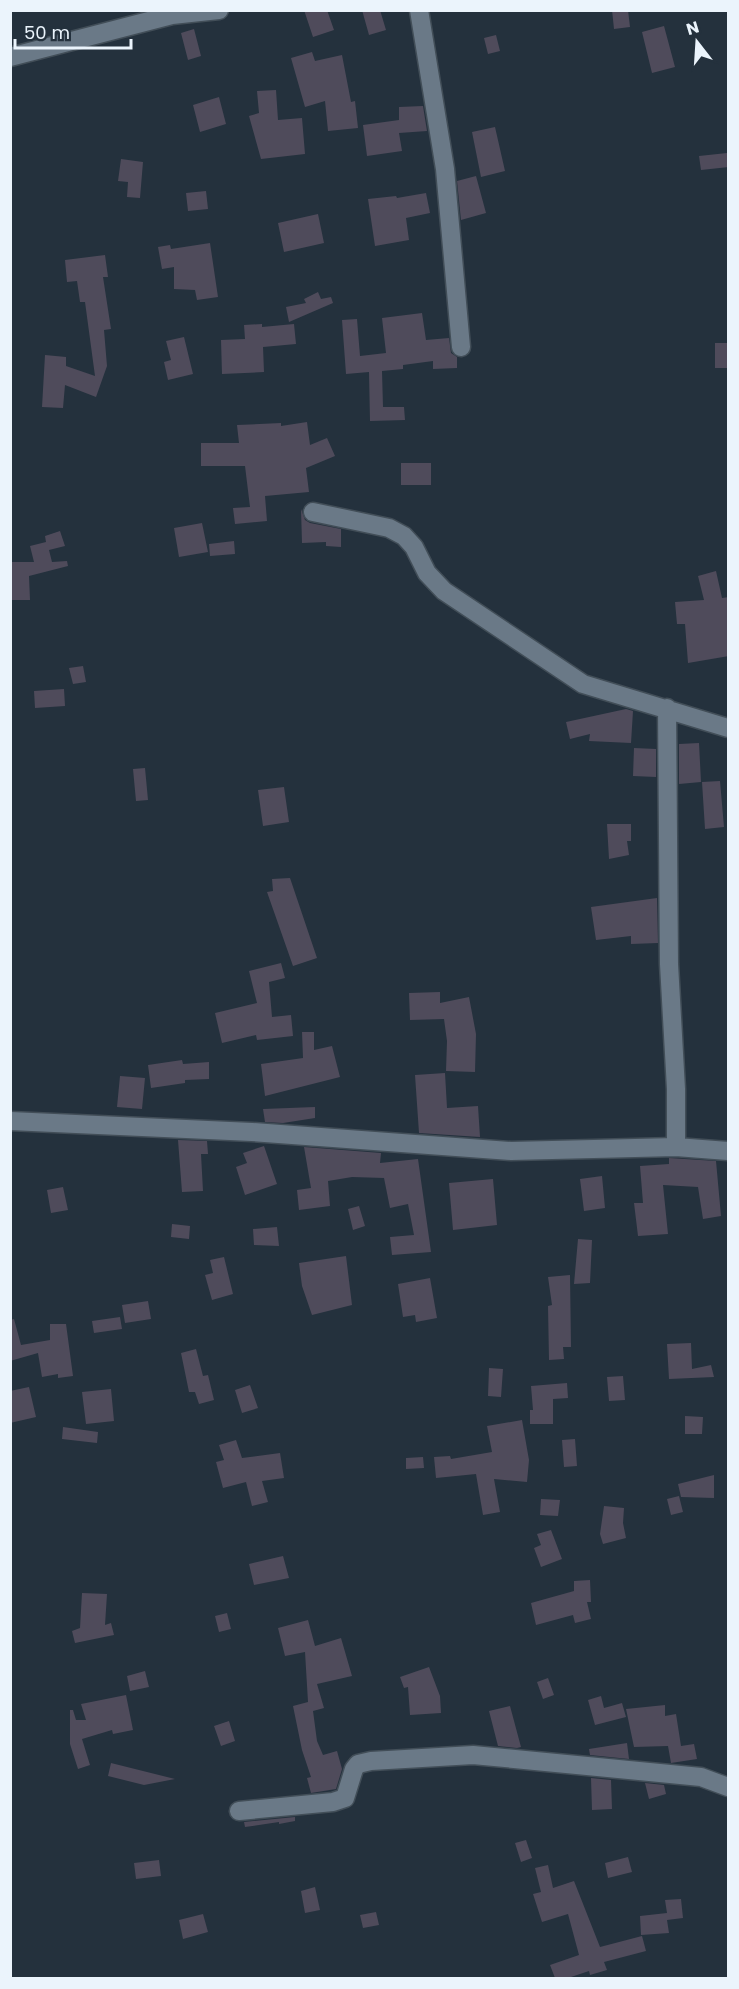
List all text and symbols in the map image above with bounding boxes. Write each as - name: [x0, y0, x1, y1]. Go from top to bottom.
- scale bar: [15, 12, 130, 50]
- north arrow: [667, 12, 727, 72]
- text: N: [684, 15, 702, 41]
- text: 50 m: [24, 20, 70, 45]

